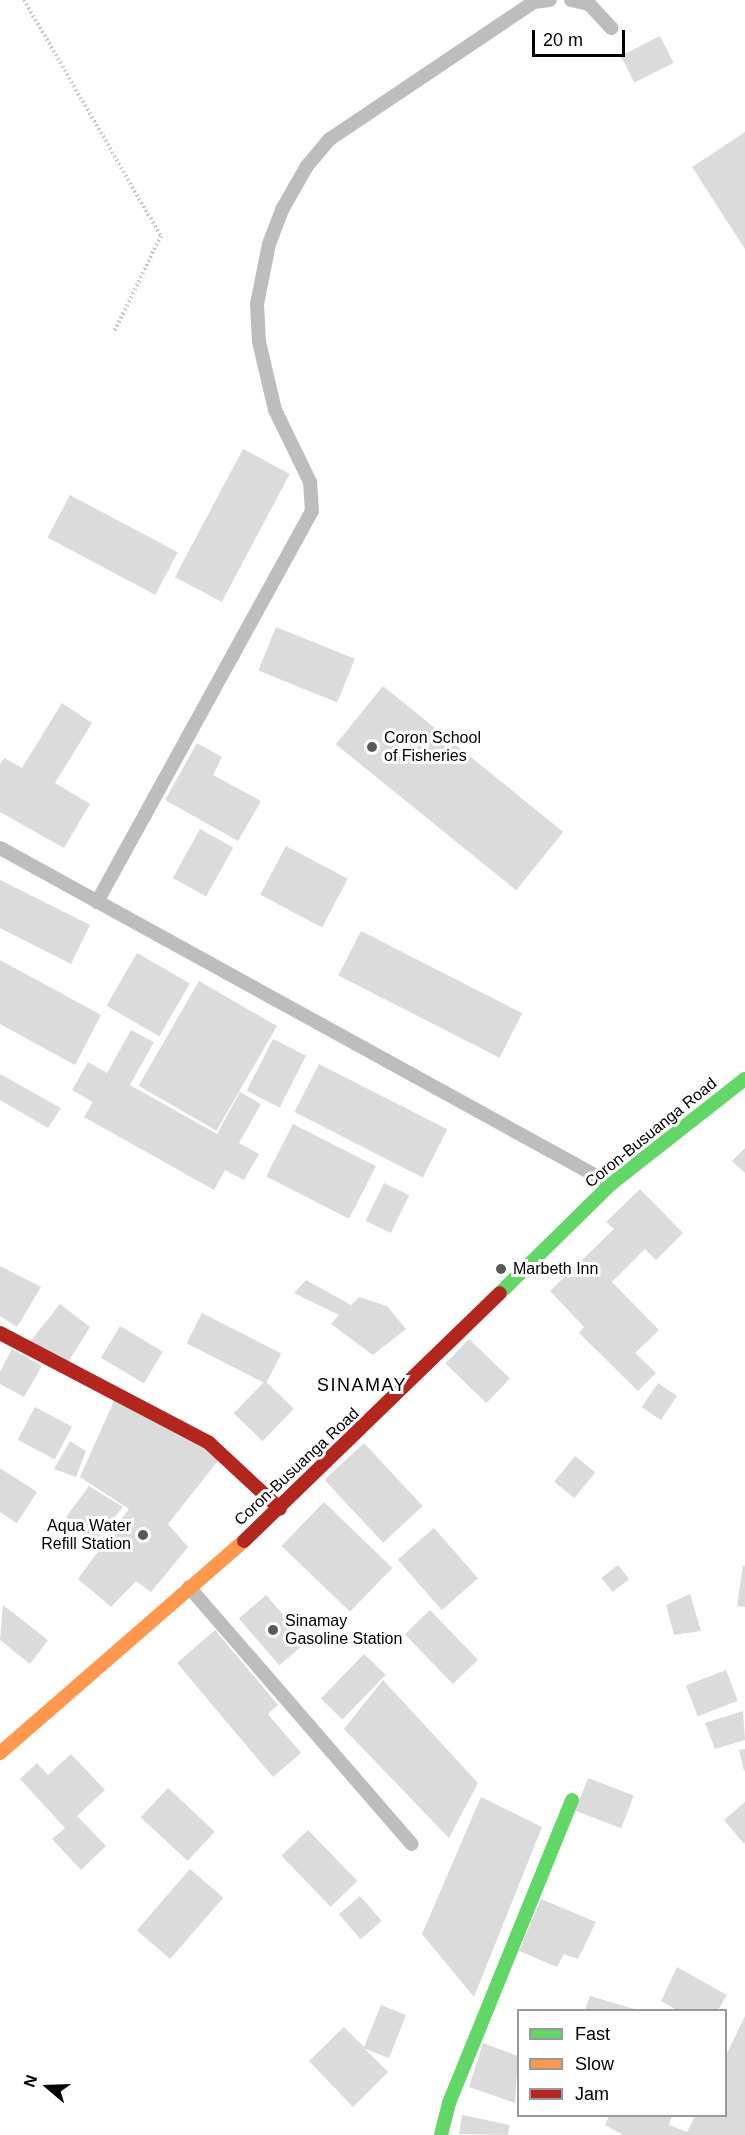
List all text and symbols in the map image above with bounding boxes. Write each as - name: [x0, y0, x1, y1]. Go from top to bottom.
- scale bar: [535, 18, 628, 56]
- text: 20 m: [543, 30, 583, 50]
- place label: Coron School of Fisheries: [384, 728, 481, 766]
- marker: Coron School of Fisheries: [365, 740, 379, 754]
- street label: Coron-Busuanga Road: [581, 1074, 721, 1192]
- place label: Marbeth Inn: [513, 1259, 598, 1279]
- marker: Marbeth Inn: [494, 1262, 508, 1276]
- district label: SINAMAY: [317, 1374, 407, 1396]
- street label: Coron-Busuanga Road: [231, 1404, 363, 1530]
- place label: Aqua Water Refill Station: [41, 1516, 131, 1554]
- marker: Aqua Water Refill Station: [136, 1528, 150, 1542]
- place label: Sinamay Gasoline Station: [285, 1611, 402, 1649]
- marker: Sinamay Gasoline Station: [266, 1623, 280, 1637]
- legend: [517, 2009, 727, 2117]
- text: Fast: [575, 2024, 610, 2044]
- text: Slow: [575, 2054, 614, 2074]
- north arrow: [18, 2057, 78, 2117]
- text: N: [21, 2073, 40, 2089]
- text: Jam: [575, 2084, 609, 2104]

